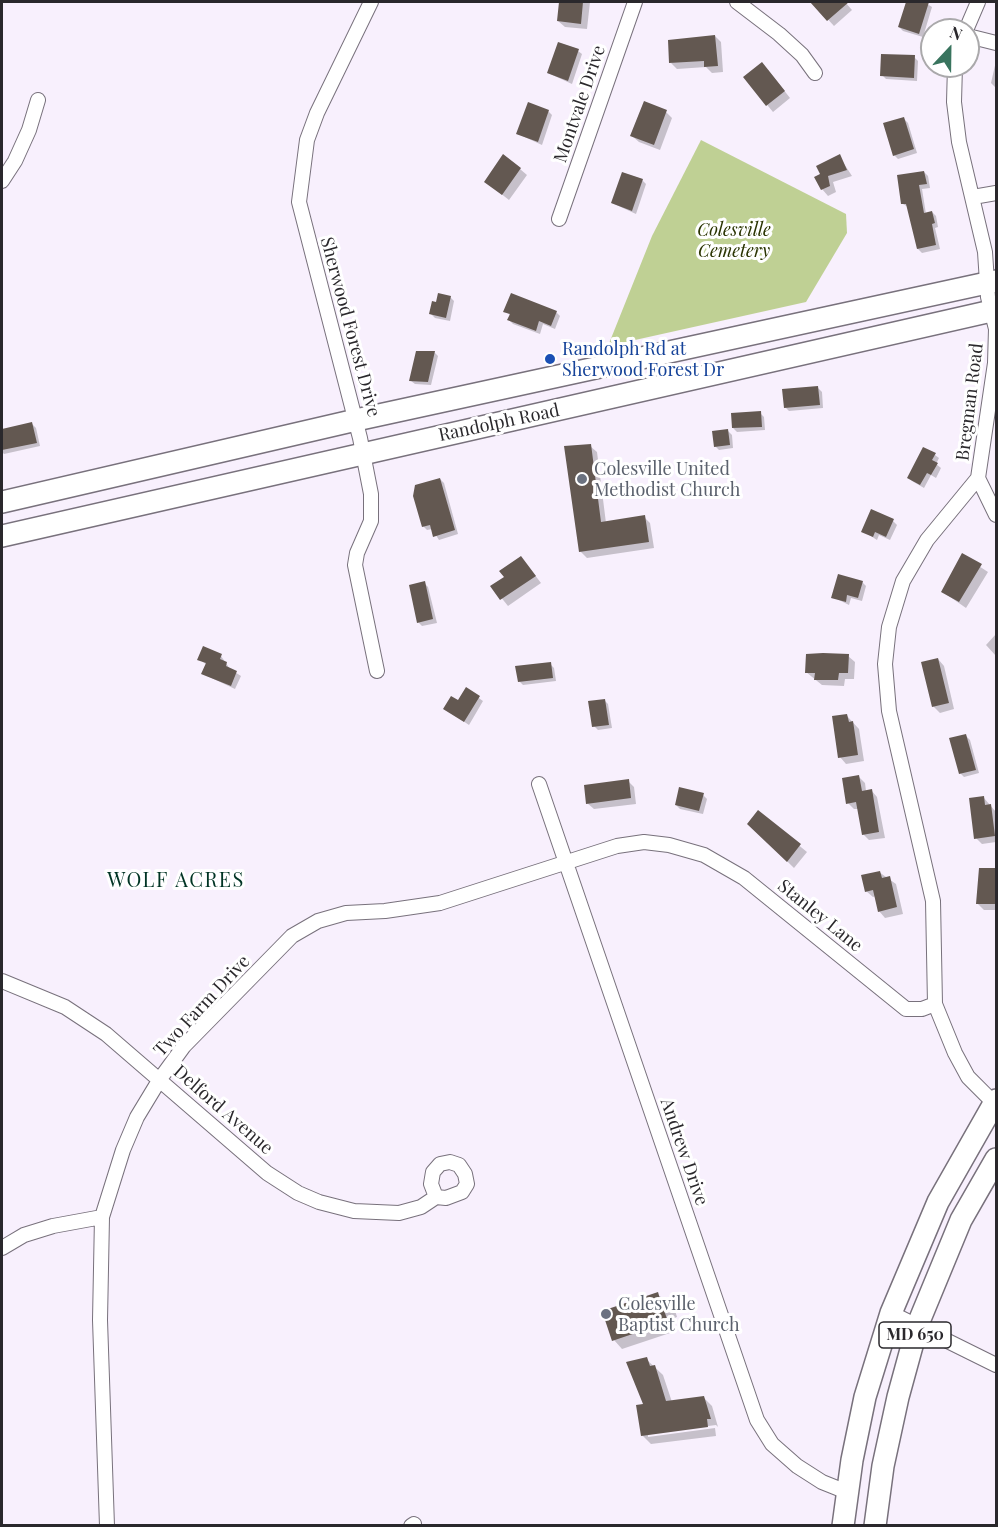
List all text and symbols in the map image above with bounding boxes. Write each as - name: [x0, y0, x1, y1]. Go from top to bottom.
- north arrow: [920, 18, 980, 78]
- text: N: [947, 21, 965, 45]
- street label: Montvale Drive: [550, 43, 610, 165]
- park label: Colesville Cemetery: [697, 219, 771, 262]
- street label: Sherwood Forest Drive: [316, 235, 384, 419]
- place label: Randolph Rd at Sherwood Forest Dr: [562, 338, 724, 380]
- street label: Bregman Road: [952, 342, 988, 462]
- marker: Randolph Rd at Sherwood Forest Dr: [543, 352, 557, 366]
- street label: Randolph Road: [437, 400, 561, 446]
- place label: Colesville United Methodist Church: [594, 458, 740, 500]
- marker: Colesville United Methodist Church: [575, 472, 589, 486]
- district label: WOLF ACRES: [107, 869, 245, 893]
- street label: Stanley Lane: [773, 875, 867, 957]
- street label: Two Farm Drive: [150, 951, 254, 1061]
- street label: Delford Avenue: [169, 1061, 277, 1159]
- street label: Andrew Drive: [656, 1096, 712, 1208]
- place label: Colesville Baptist Church: [618, 1293, 740, 1336]
- marker: Colesville Baptist Church: [599, 1307, 613, 1321]
- road number: MD 650: [879, 1322, 951, 1348]

